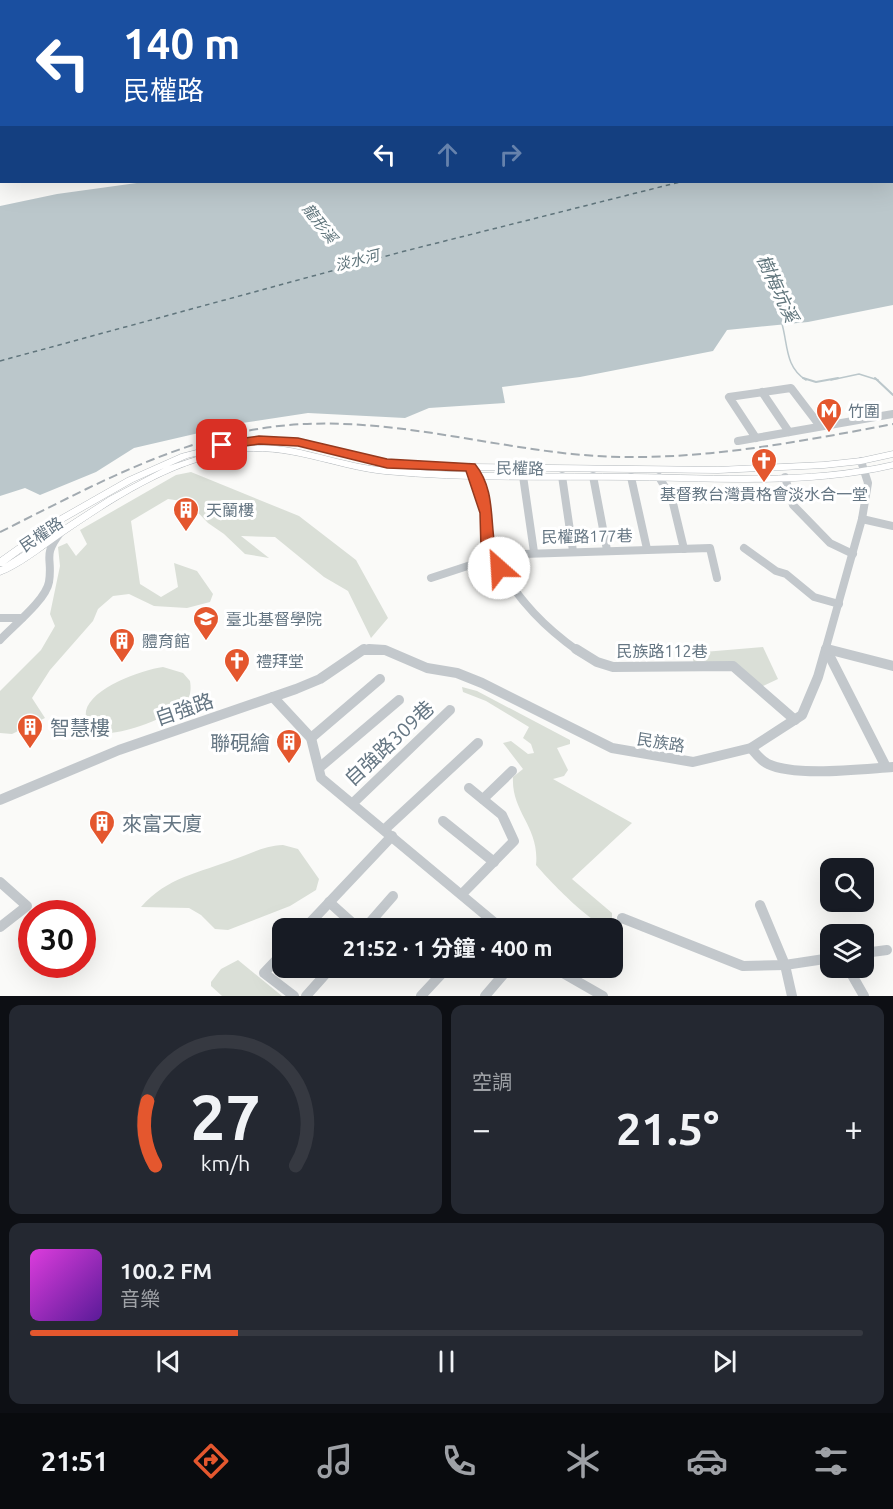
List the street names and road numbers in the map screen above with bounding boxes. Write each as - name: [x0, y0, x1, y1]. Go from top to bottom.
- street label: 民權路: [496, 459, 544, 477]
- street label: 民權路: [16, 513, 66, 555]
- street label: 民權路177巷: [541, 526, 633, 546]
- street label: 民族路112巷: [616, 642, 708, 660]
- street label: 自強路: [152, 688, 216, 730]
- street label: 自強路309巷: [340, 696, 438, 790]
- street label: 民族路: [636, 729, 686, 755]

